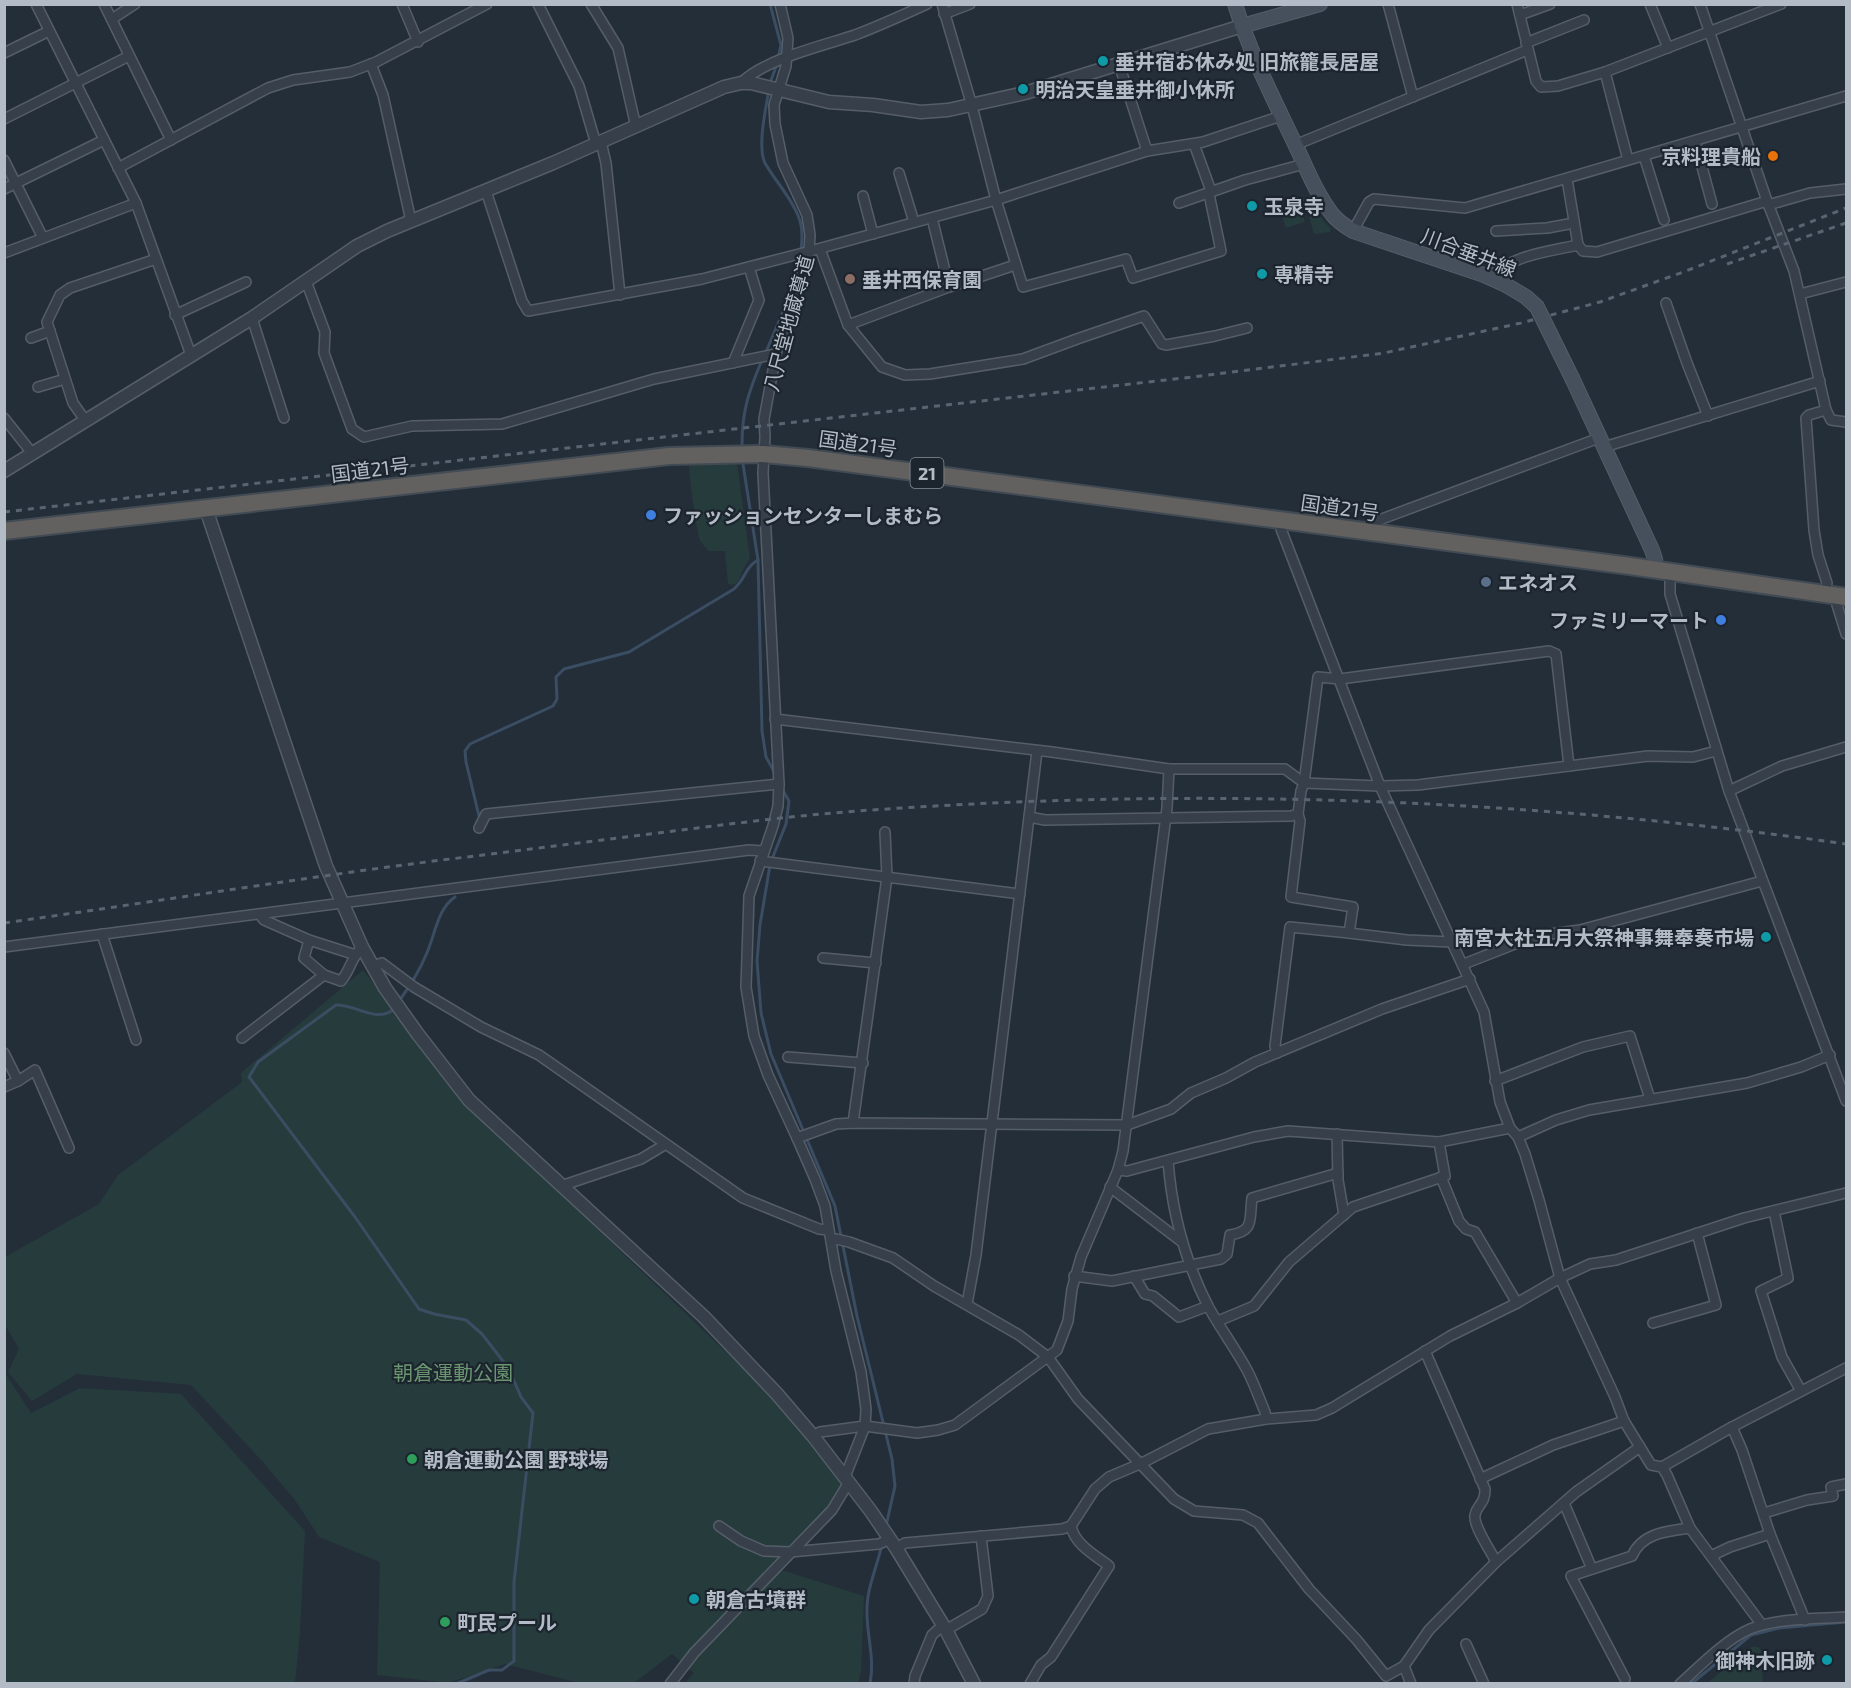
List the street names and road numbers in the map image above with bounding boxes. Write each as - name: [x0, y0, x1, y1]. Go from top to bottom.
- street label: 川合垂井線: [1418, 223, 1520, 281]
- street label: 八尺堂地蔵尊道: [758, 252, 818, 394]
- street label: 国道21号: [817, 426, 899, 460]
- street label: 国道21号: [329, 452, 411, 486]
- road number: 21: [910, 458, 944, 488]
- street label: 国道21号: [1299, 490, 1381, 524]

